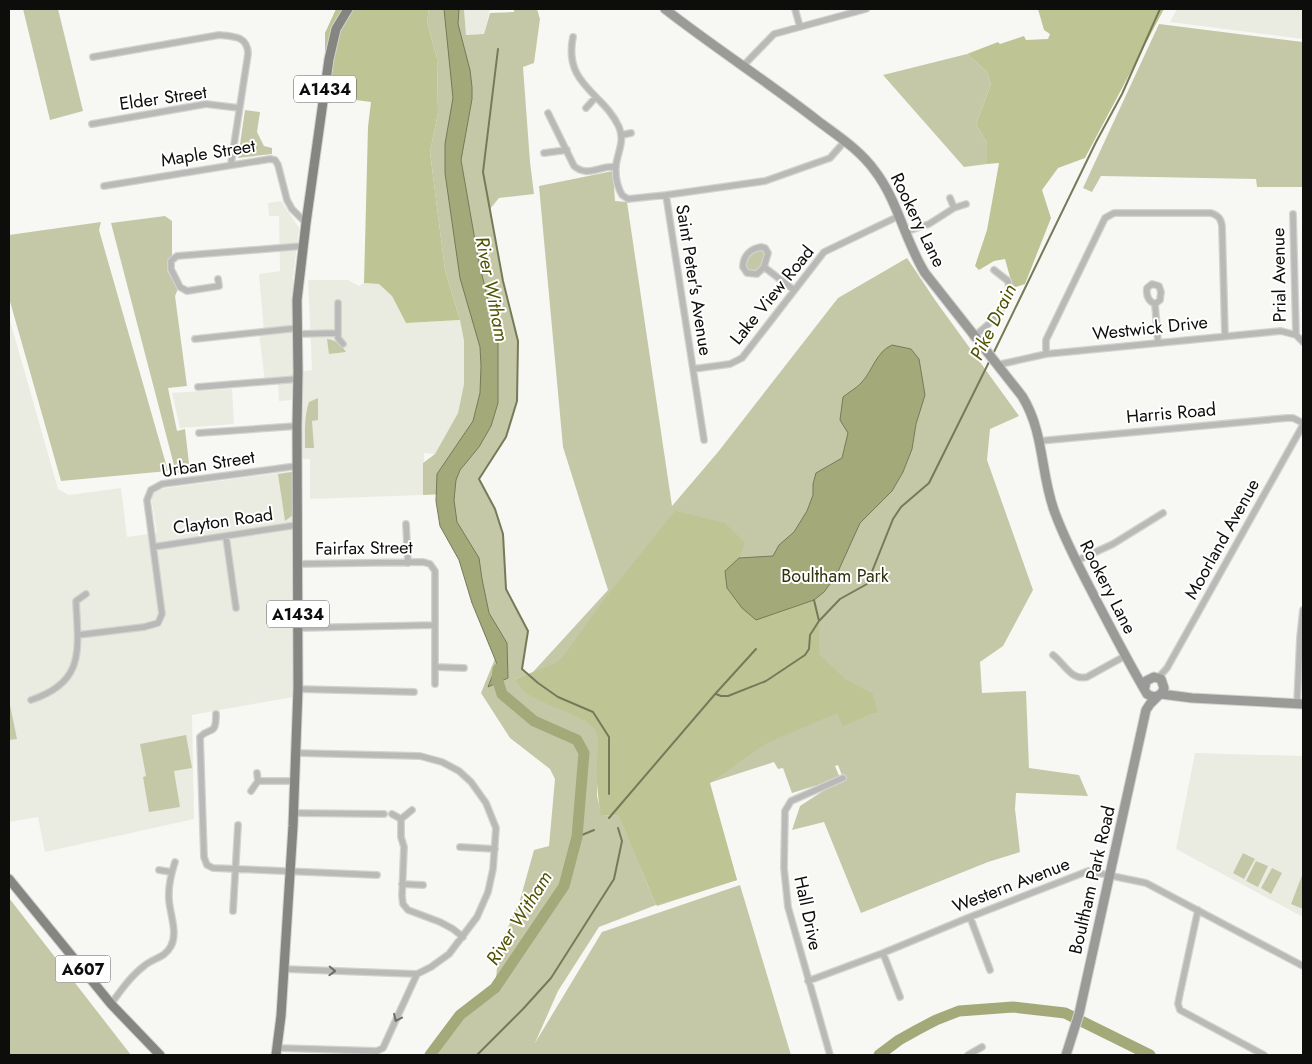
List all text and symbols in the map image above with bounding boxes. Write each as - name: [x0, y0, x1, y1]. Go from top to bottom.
- road number: A1434: [294, 76, 356, 102]
- street label: Elder Street: [118, 79, 209, 117]
- street label: Maple Street: [159, 133, 258, 173]
- street label: Rookery Lane: [884, 168, 952, 272]
- street label: Saint Peter's Avenue: [669, 203, 719, 357]
- street label: Prial Avenue: [1265, 227, 1293, 323]
- water label: River Witham: [469, 234, 515, 344]
- street label: Lake View Road: [724, 240, 820, 350]
- water label: Pike Drain: [963, 279, 1023, 365]
- street label: Westwick Drive: [1091, 309, 1209, 347]
- street label: Harris Road: [1125, 396, 1217, 430]
- street label: Urban Street: [159, 444, 257, 484]
- street label: Moorland Avenue: [1178, 474, 1266, 604]
- street label: Clayton Road: [171, 501, 275, 541]
- street label: Fairfax Street: [315, 534, 414, 562]
- street label: Rookery Lane: [1073, 536, 1143, 638]
- park label: Boultham Park: [781, 563, 889, 589]
- road number: A1434: [267, 600, 329, 628]
- street label: Boultham Park Road: [1062, 803, 1122, 957]
- street label: Western Avenue: [949, 851, 1073, 919]
- water label: River Witham: [479, 866, 559, 970]
- street label: Hall Drive: [787, 874, 829, 952]
- road number: A607: [56, 956, 110, 982]
- one-way arrow: [329, 966, 337, 976]
- one-way arrow: [392, 1013, 403, 1022]

